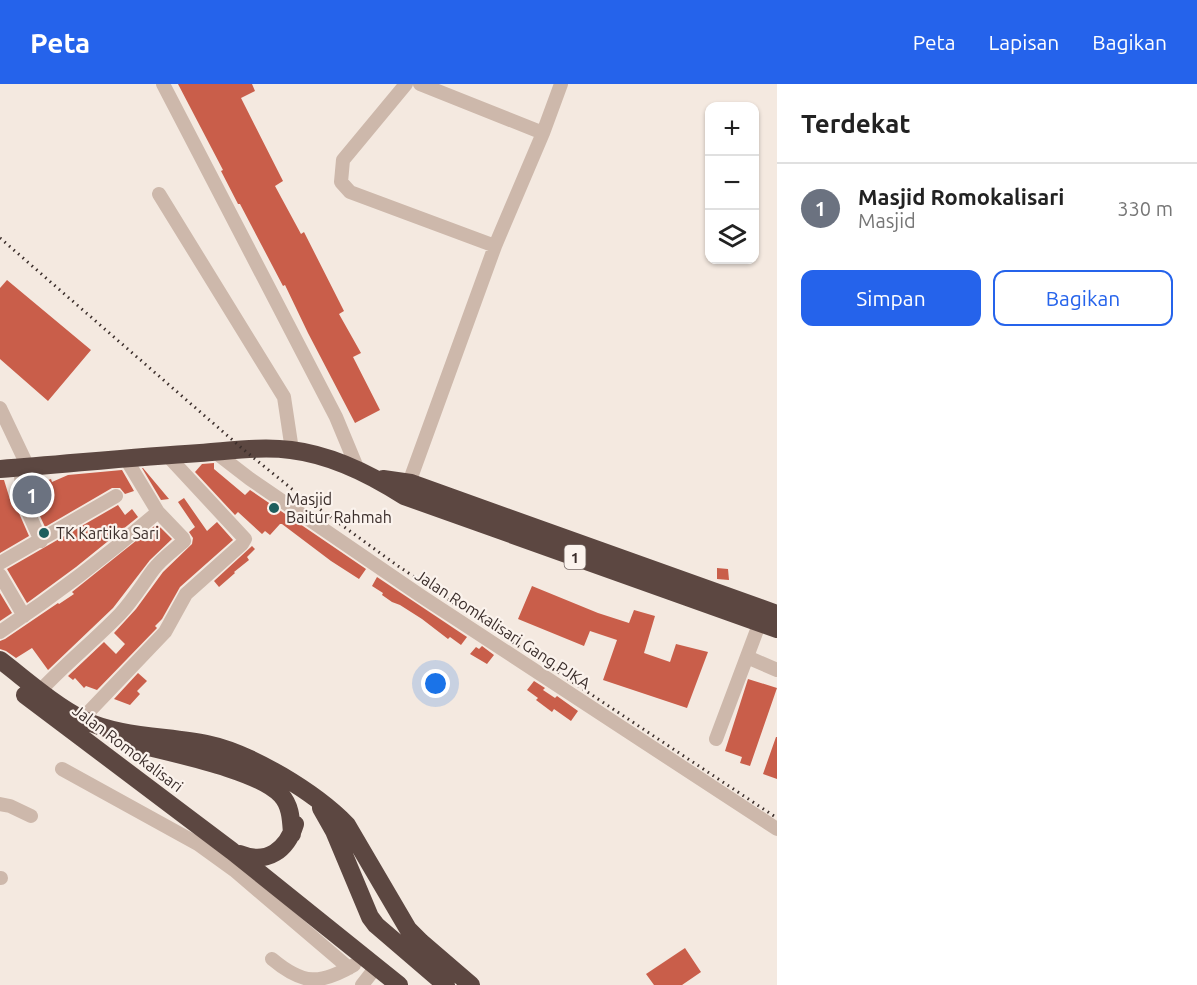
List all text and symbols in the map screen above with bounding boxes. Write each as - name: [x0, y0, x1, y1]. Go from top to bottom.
- text: Peta: [30, 27, 90, 58]
- text: Peta: [913, 30, 956, 54]
- text: Lapisan: [989, 30, 1059, 54]
- text: Bagikan: [1092, 30, 1167, 54]
- map controls: [705, 102, 759, 264]
- button: +: [705, 102, 759, 156]
- text: Terdekat: [801, 109, 911, 138]
- button: −: [705, 156, 759, 210]
- text: Masjid Romokalisari: [858, 184, 1064, 209]
- text: 1: [815, 197, 826, 220]
- text: 330 m: [1117, 197, 1173, 220]
- text: Masjid: [858, 209, 916, 232]
- button: layers: [705, 210, 759, 264]
- button: Simpan: [801, 270, 981, 326]
- button: Bagikan: [993, 270, 1173, 326]
- pin: 1: [12, 472, 51, 518]
- place label: Masjid Baitur Rahmah: [286, 490, 392, 526]
- marker: Masjid Baitur Rahmah: [267, 501, 281, 515]
- place label: TK Kartika Sari: [56, 524, 159, 542]
- marker: TK Kartika Sari: [37, 526, 51, 540]
- road number: 1: [564, 545, 586, 569]
- street label: Jalan Romkalisari Gang PJKA: [412, 566, 594, 693]
- your location: [421, 669, 450, 698]
- street label: Jalan Romokalisari: [69, 701, 187, 795]

